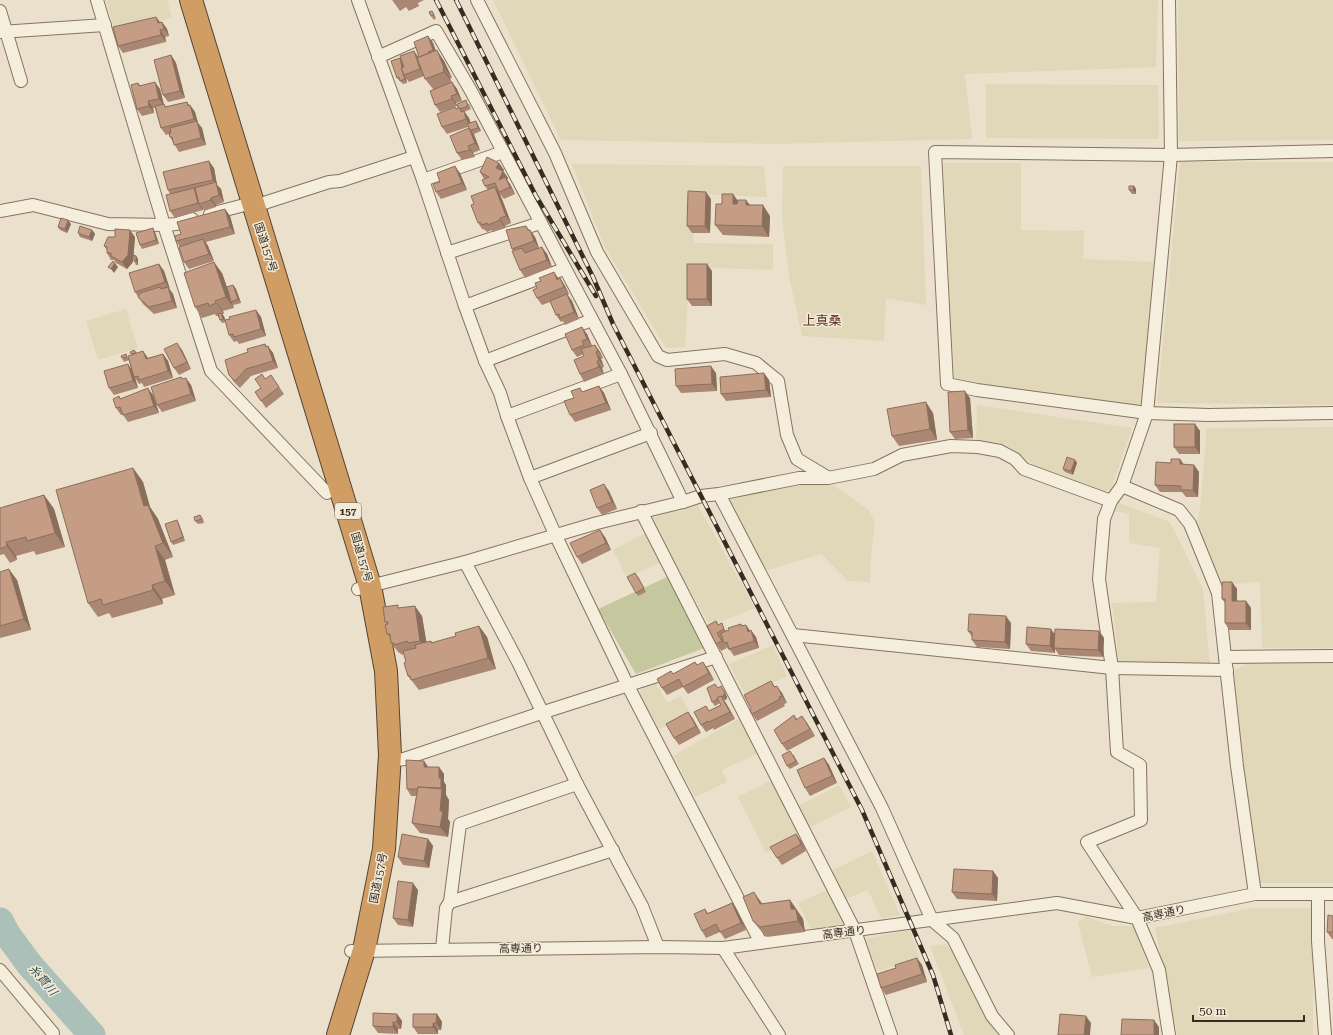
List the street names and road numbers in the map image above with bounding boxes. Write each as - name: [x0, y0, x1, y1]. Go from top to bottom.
- street label: 国道157号: [251, 221, 280, 274]
- road number: 157: [335, 503, 361, 519]
- street label: 国道157号: [348, 531, 375, 584]
- street label: 国道157号: [367, 852, 390, 905]
- street label: 高専通り: [1141, 903, 1187, 924]
- street label: 高専通り: [821, 923, 867, 942]
- street label: 高専通り: [499, 942, 543, 955]

